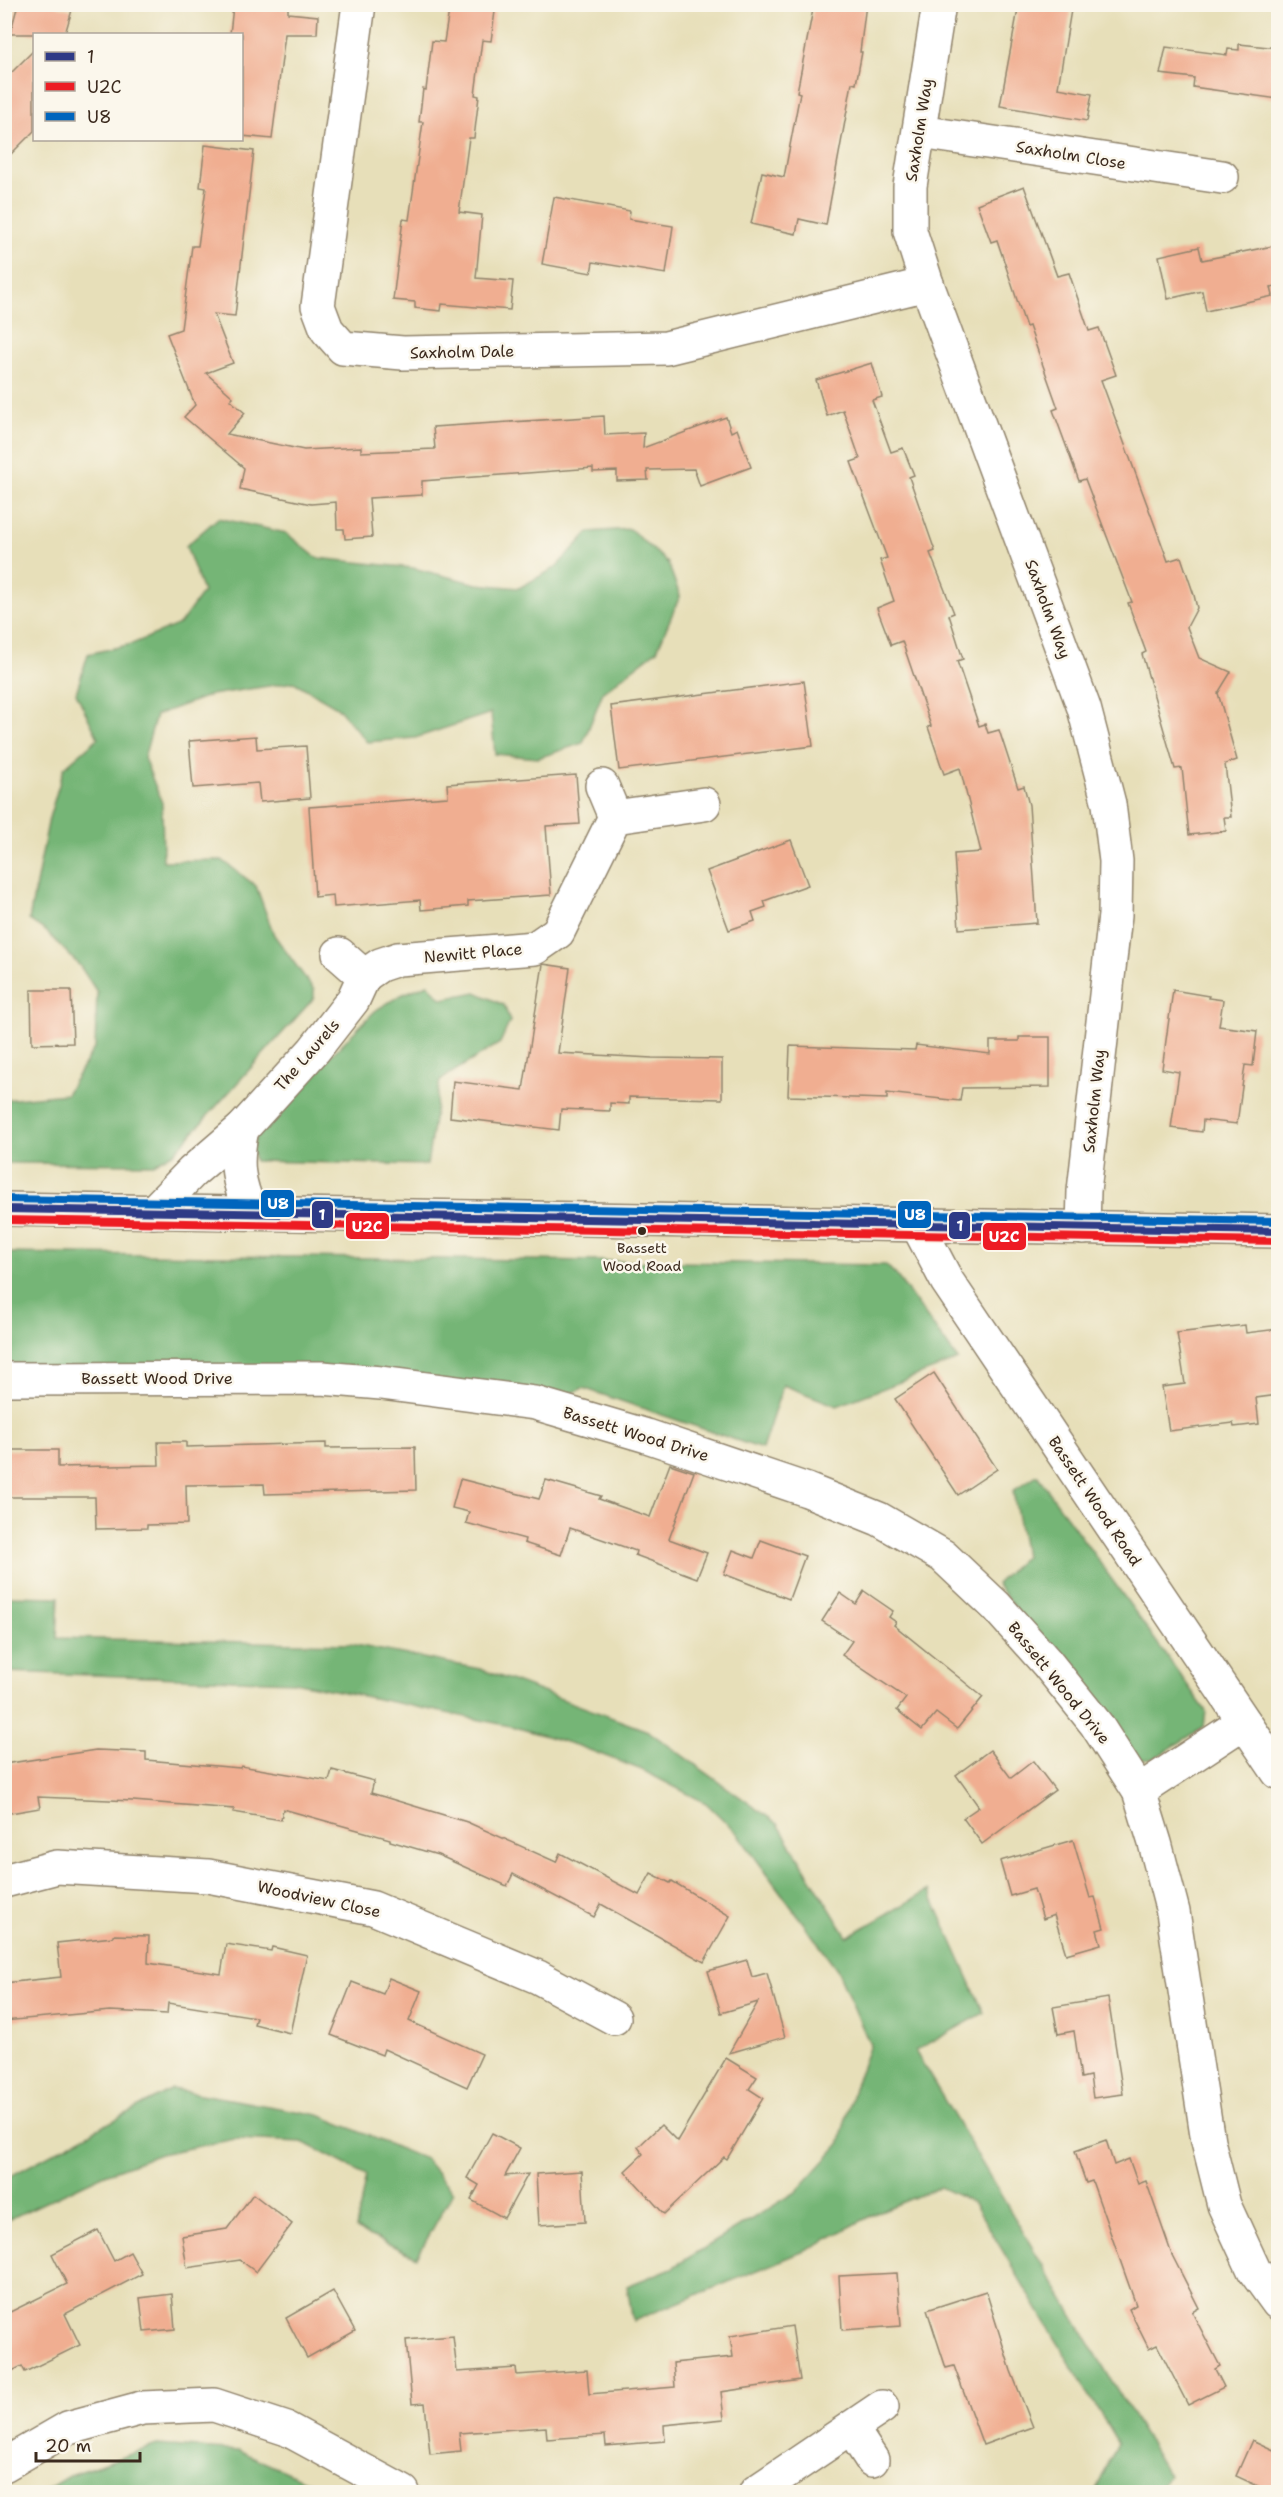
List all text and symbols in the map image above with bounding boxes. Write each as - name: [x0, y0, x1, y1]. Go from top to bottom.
- legend: [33, 33, 243, 141]
- text: 1: [87, 45, 95, 69]
- text: U2C: [87, 75, 121, 99]
- street label: Saxholm Way: [900, 77, 938, 183]
- text: U8: [87, 105, 112, 129]
- street label: Saxholm Close: [1015, 136, 1127, 174]
- street label: Saxholm Dale: [410, 341, 514, 363]
- street label: Saxholm Way: [1020, 556, 1076, 662]
- street label: Newitt Place: [423, 938, 523, 968]
- street label: The Laurels: [270, 1014, 344, 1096]
- street label: Saxholm Way: [1078, 1048, 1110, 1154]
- line badge: U8: [260, 1189, 295, 1218]
- text: U8: [267, 1193, 289, 1214]
- line badge: 1: [311, 1200, 334, 1229]
- line badge: U8: [897, 1200, 932, 1229]
- text: 1: [318, 1204, 326, 1225]
- text: U8: [904, 1204, 926, 1225]
- line badge: 1: [948, 1211, 971, 1240]
- line badge: U2C: [345, 1212, 390, 1240]
- text: 1: [956, 1215, 964, 1236]
- text: U2C: [351, 1216, 383, 1237]
- line badge: U2C: [982, 1222, 1027, 1251]
- marker: Bassett Wood Road: [636, 1225, 648, 1237]
- text: U2C: [988, 1226, 1020, 1247]
- place label: Bassett Wood Road: [603, 1239, 681, 1275]
- street label: Bassett Wood Drive: [81, 1368, 233, 1389]
- street label: Bassett Wood Drive: [561, 1402, 711, 1466]
- street label: Bassett Wood Road: [1044, 1432, 1146, 1570]
- street label: Bassett Wood Drive: [1003, 1618, 1115, 1748]
- street label: Woodview Close: [255, 1876, 383, 1922]
- scale bar: [36, 2425, 140, 2463]
- text: 20 m: [45, 2434, 91, 2458]

